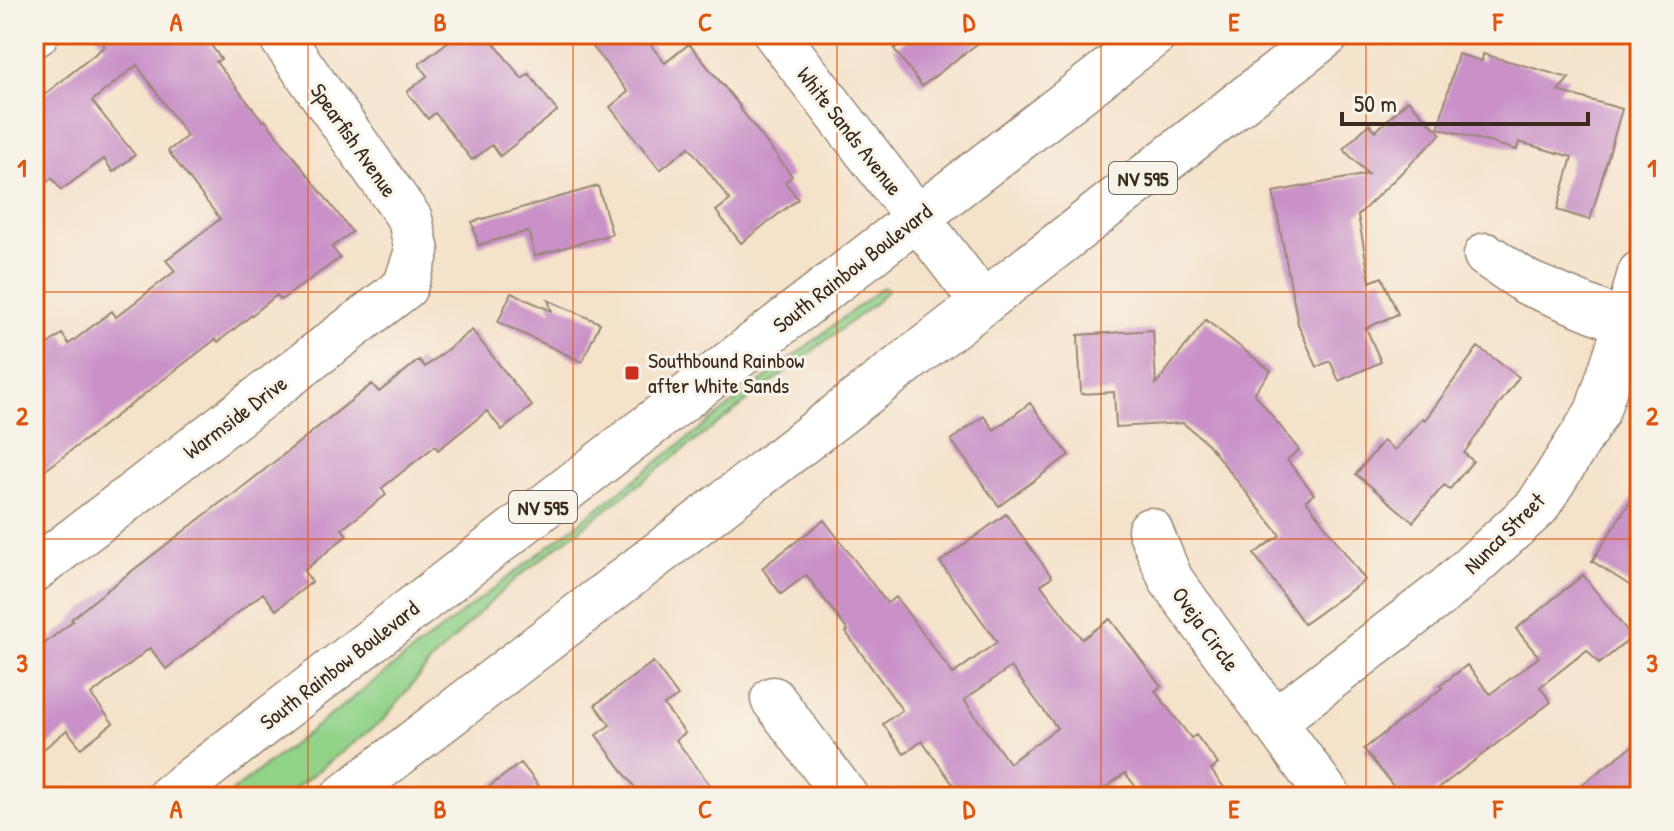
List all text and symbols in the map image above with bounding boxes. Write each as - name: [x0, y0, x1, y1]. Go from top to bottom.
- text: A: [170, 4, 183, 39]
- text: B: [433, 4, 447, 39]
- text: C: [698, 4, 712, 39]
- text: D: [963, 4, 976, 39]
- text: E: [1228, 4, 1240, 39]
- text: F: [1492, 4, 1504, 39]
- street label: White Sands Avenue: [790, 60, 910, 202]
- scale bar: [1342, 76, 1588, 126]
- street label: Spearfish Avenue: [304, 77, 404, 203]
- text: 50 m: [1354, 87, 1397, 119]
- text: 1: [17, 150, 27, 185]
- text: 1: [1647, 150, 1657, 185]
- road number: NV 595: [1109, 162, 1177, 194]
- street label: South Rainbow Boulevard: [766, 196, 938, 340]
- place label: Southbound Rainbow after White Sands: [648, 345, 805, 400]
- marker: Southbound Rainbow after White Sands: [623, 364, 641, 382]
- street label: Warmside Drive: [177, 368, 293, 466]
- text: 2: [16, 398, 29, 433]
- text: 2: [1646, 398, 1659, 433]
- street label: Nunca Street: [1457, 485, 1552, 580]
- road number: NV 595: [509, 491, 577, 523]
- street label: Oveja Circle: [1165, 581, 1247, 677]
- street label: South Rainbow Boulevard: [253, 593, 425, 737]
- text: 3: [16, 645, 28, 680]
- text: 3: [1646, 645, 1658, 680]
- text: A: [170, 791, 183, 826]
- text: B: [433, 791, 447, 826]
- text: C: [698, 791, 712, 826]
- text: D: [963, 791, 976, 826]
- text: E: [1228, 791, 1240, 826]
- text: F: [1492, 791, 1504, 826]

